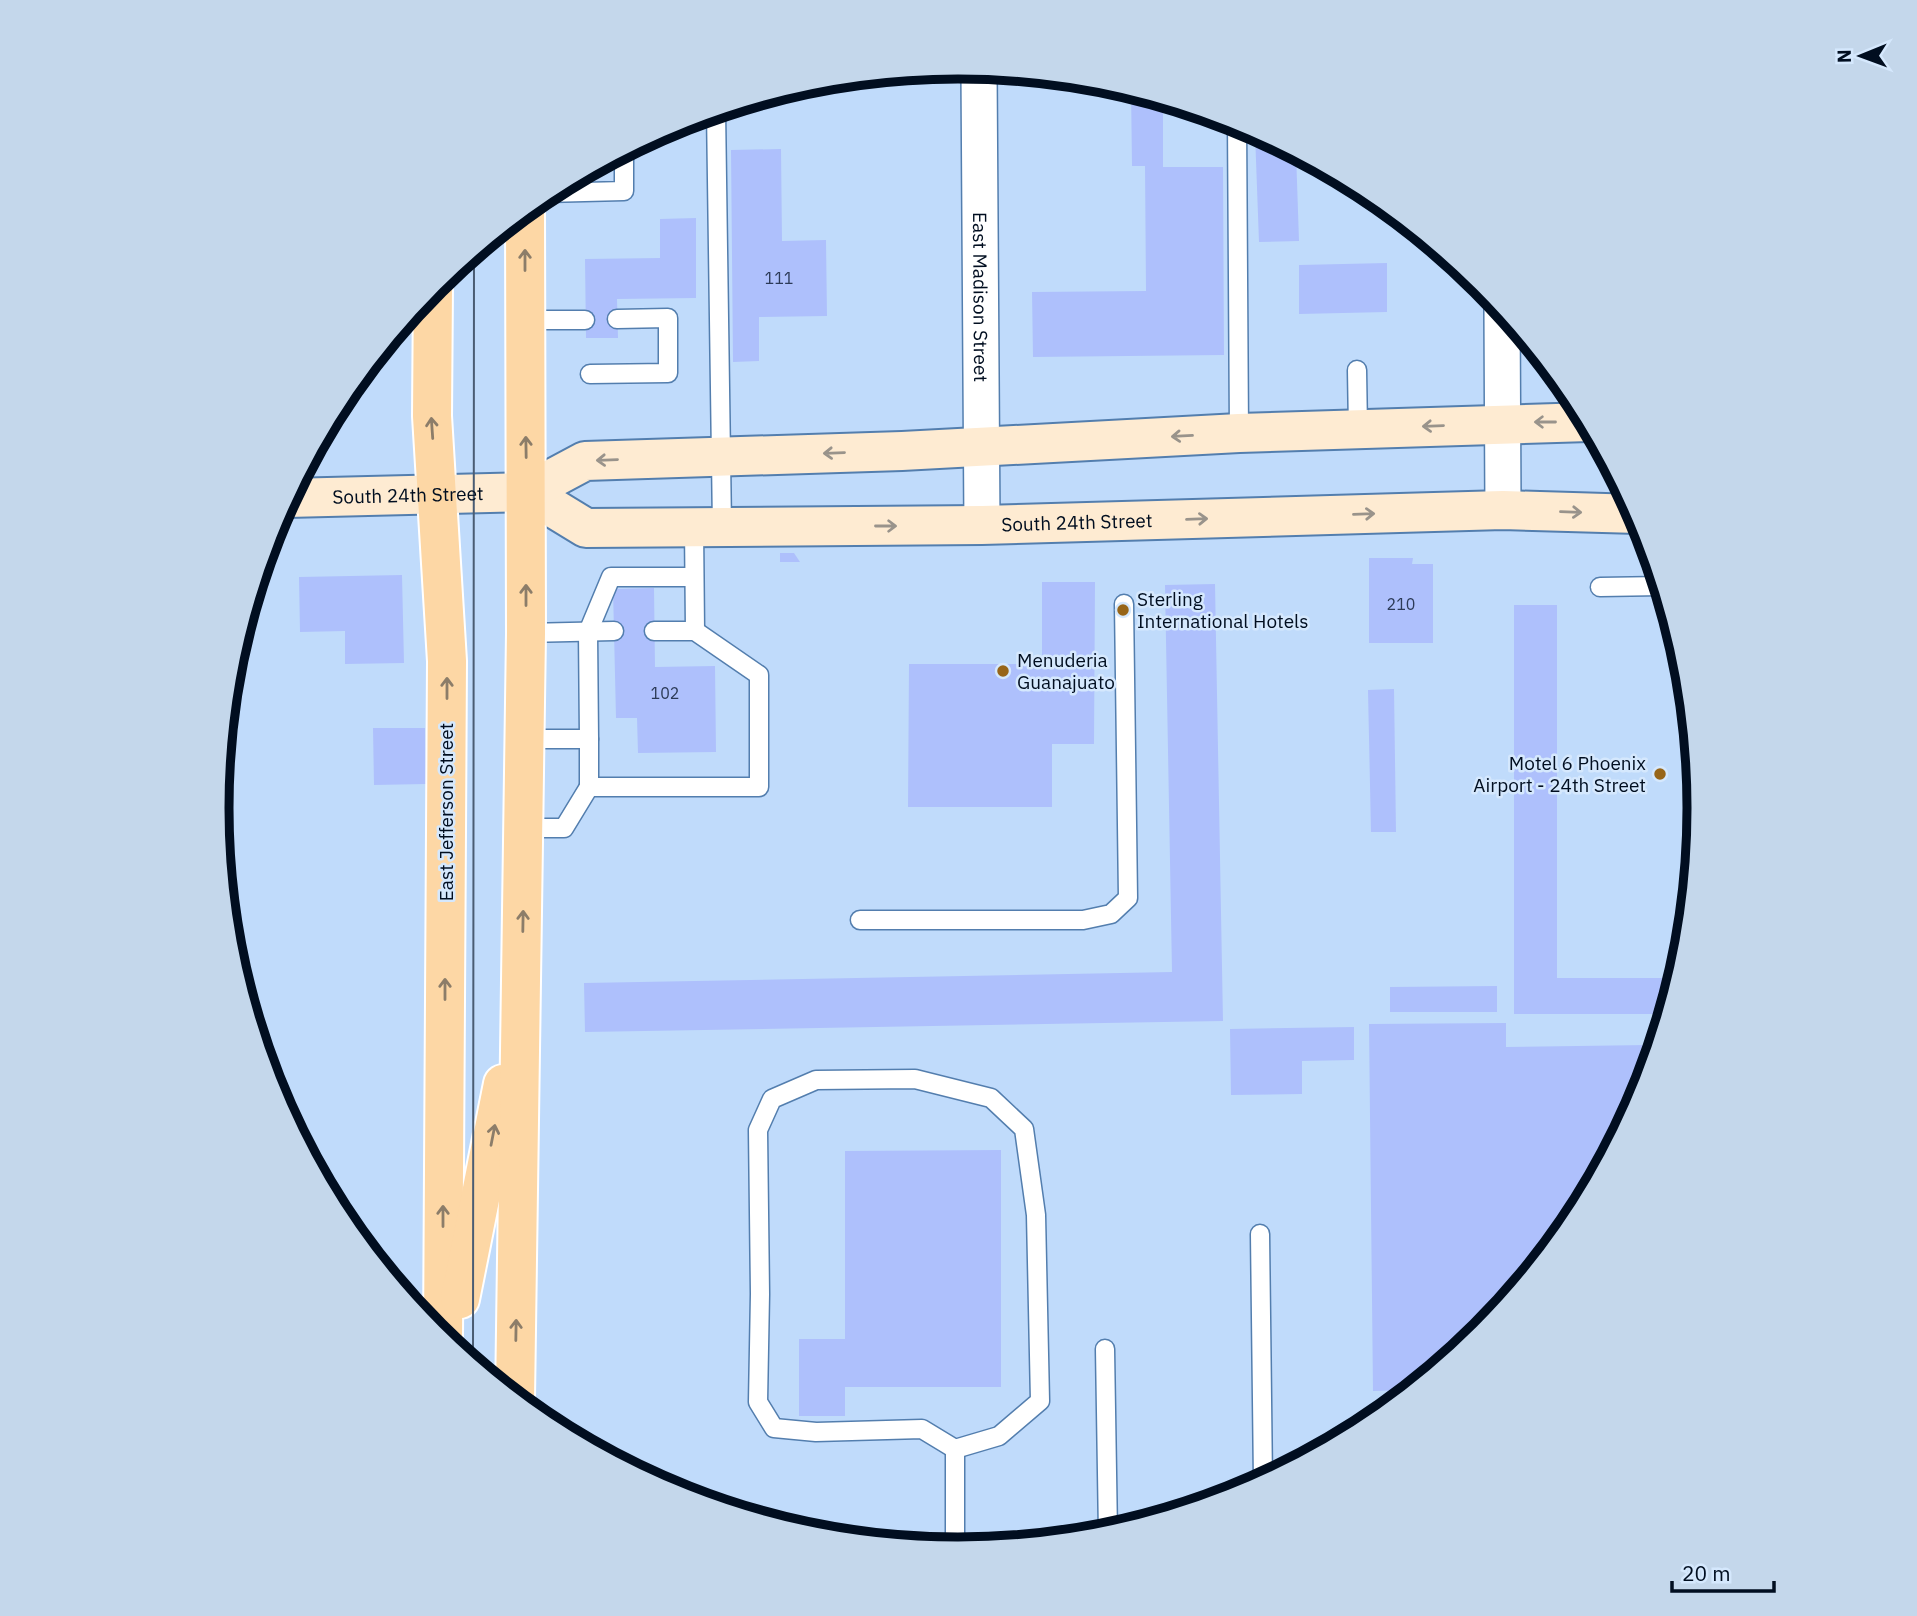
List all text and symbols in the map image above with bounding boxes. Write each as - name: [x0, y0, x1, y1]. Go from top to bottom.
- north arrow: [1826, 21, 1896, 91]
- text: N: [1832, 49, 1856, 63]
- street label: East Madison Street: [968, 212, 993, 382]
- one-way arrow: [518, 249, 532, 272]
- house number: 111: [765, 268, 793, 288]
- one-way arrow: [1534, 415, 1557, 429]
- one-way arrow: [426, 417, 439, 440]
- one-way arrow: [1422, 419, 1445, 432]
- one-way arrow: [1171, 430, 1193, 443]
- one-way arrow: [519, 436, 533, 459]
- one-way arrow: [823, 447, 846, 460]
- one-way arrow: [595, 453, 618, 467]
- street label: South 24th Street: [332, 481, 484, 509]
- one-way arrow: [1559, 505, 1582, 519]
- street label: South 24th Street: [1001, 508, 1153, 536]
- one-way arrow: [1352, 508, 1375, 521]
- one-way arrow: [1185, 512, 1208, 526]
- one-way arrow: [875, 519, 898, 532]
- one-way arrow: [519, 584, 533, 607]
- place label: Sterling International Hotels: [1137, 587, 1309, 633]
- house number: 210: [1387, 594, 1415, 614]
- marker: Sterling International Hotels: [1115, 602, 1131, 618]
- place label: Menuderia Guanajuato: [1017, 648, 1115, 694]
- marker: Menuderia Guanajuato: [995, 663, 1011, 679]
- one-way arrow: [440, 676, 453, 699]
- house number: 102: [651, 683, 679, 703]
- street label: East Jefferson Street: [434, 723, 458, 901]
- place label: Motel 6 Phoenix Airport - 24th Street: [1473, 751, 1646, 797]
- marker: Motel 6 Phoenix Airport - 24th Street: [1652, 766, 1668, 782]
- one-way arrow: [516, 909, 530, 932]
- one-way arrow: [438, 977, 452, 1000]
- one-way arrow: [486, 1124, 500, 1147]
- one-way arrow: [436, 1205, 450, 1228]
- one-way arrow: [509, 1319, 523, 1342]
- scale bar: [1672, 1550, 1773, 1594]
- text: 20 m: [1682, 1559, 1731, 1587]

